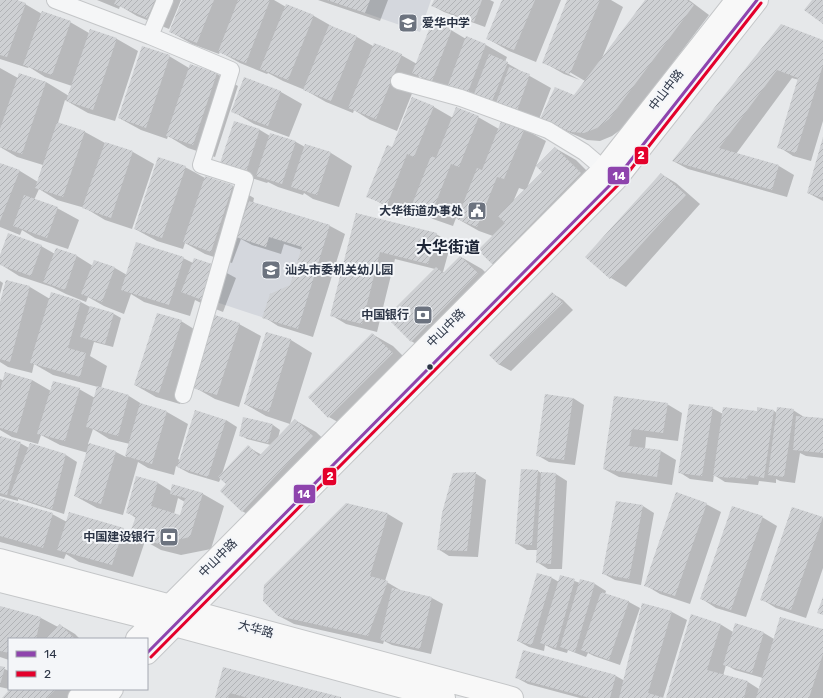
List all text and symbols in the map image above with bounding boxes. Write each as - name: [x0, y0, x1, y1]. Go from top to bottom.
- school or university icon: 爱华中学: [397, 12, 419, 34]
- place label: 爱华中学: [422, 16, 470, 30]
- street label: 中山中路: [646, 67, 686, 113]
- line badge: 2: [634, 146, 649, 165]
- text: 2: [637, 149, 645, 162]
- line badge: 14: [607, 166, 630, 185]
- text: 14: [613, 170, 626, 183]
- public building icon: 大华街道办事处: [466, 200, 488, 222]
- place label: 大华街道办事处: [379, 204, 463, 218]
- district label: 大华街道: [416, 238, 480, 257]
- school or university icon: 汕头市委机关幼儿园: [260, 259, 282, 281]
- place label: 汕头市委机关幼儿园: [285, 263, 393, 277]
- bank icon: 中国银行: [412, 304, 434, 326]
- street label: 中山中路: [424, 306, 468, 350]
- place label: 中国银行: [361, 308, 409, 322]
- unlabelled marker: [425, 362, 435, 372]
- line badge: 2: [322, 467, 337, 486]
- text: 2: [326, 470, 334, 483]
- line badge: 14: [293, 484, 316, 504]
- text: 14: [298, 488, 311, 501]
- bank icon: 中国建设银行: [158, 526, 180, 548]
- place label: 中国建设银行: [83, 530, 155, 544]
- street label: 中山中路: [196, 536, 240, 580]
- street label: 大华路: [237, 618, 275, 640]
- legend: [8, 638, 148, 690]
- text: 14: [44, 647, 57, 661]
- text: 2: [44, 667, 51, 681]

